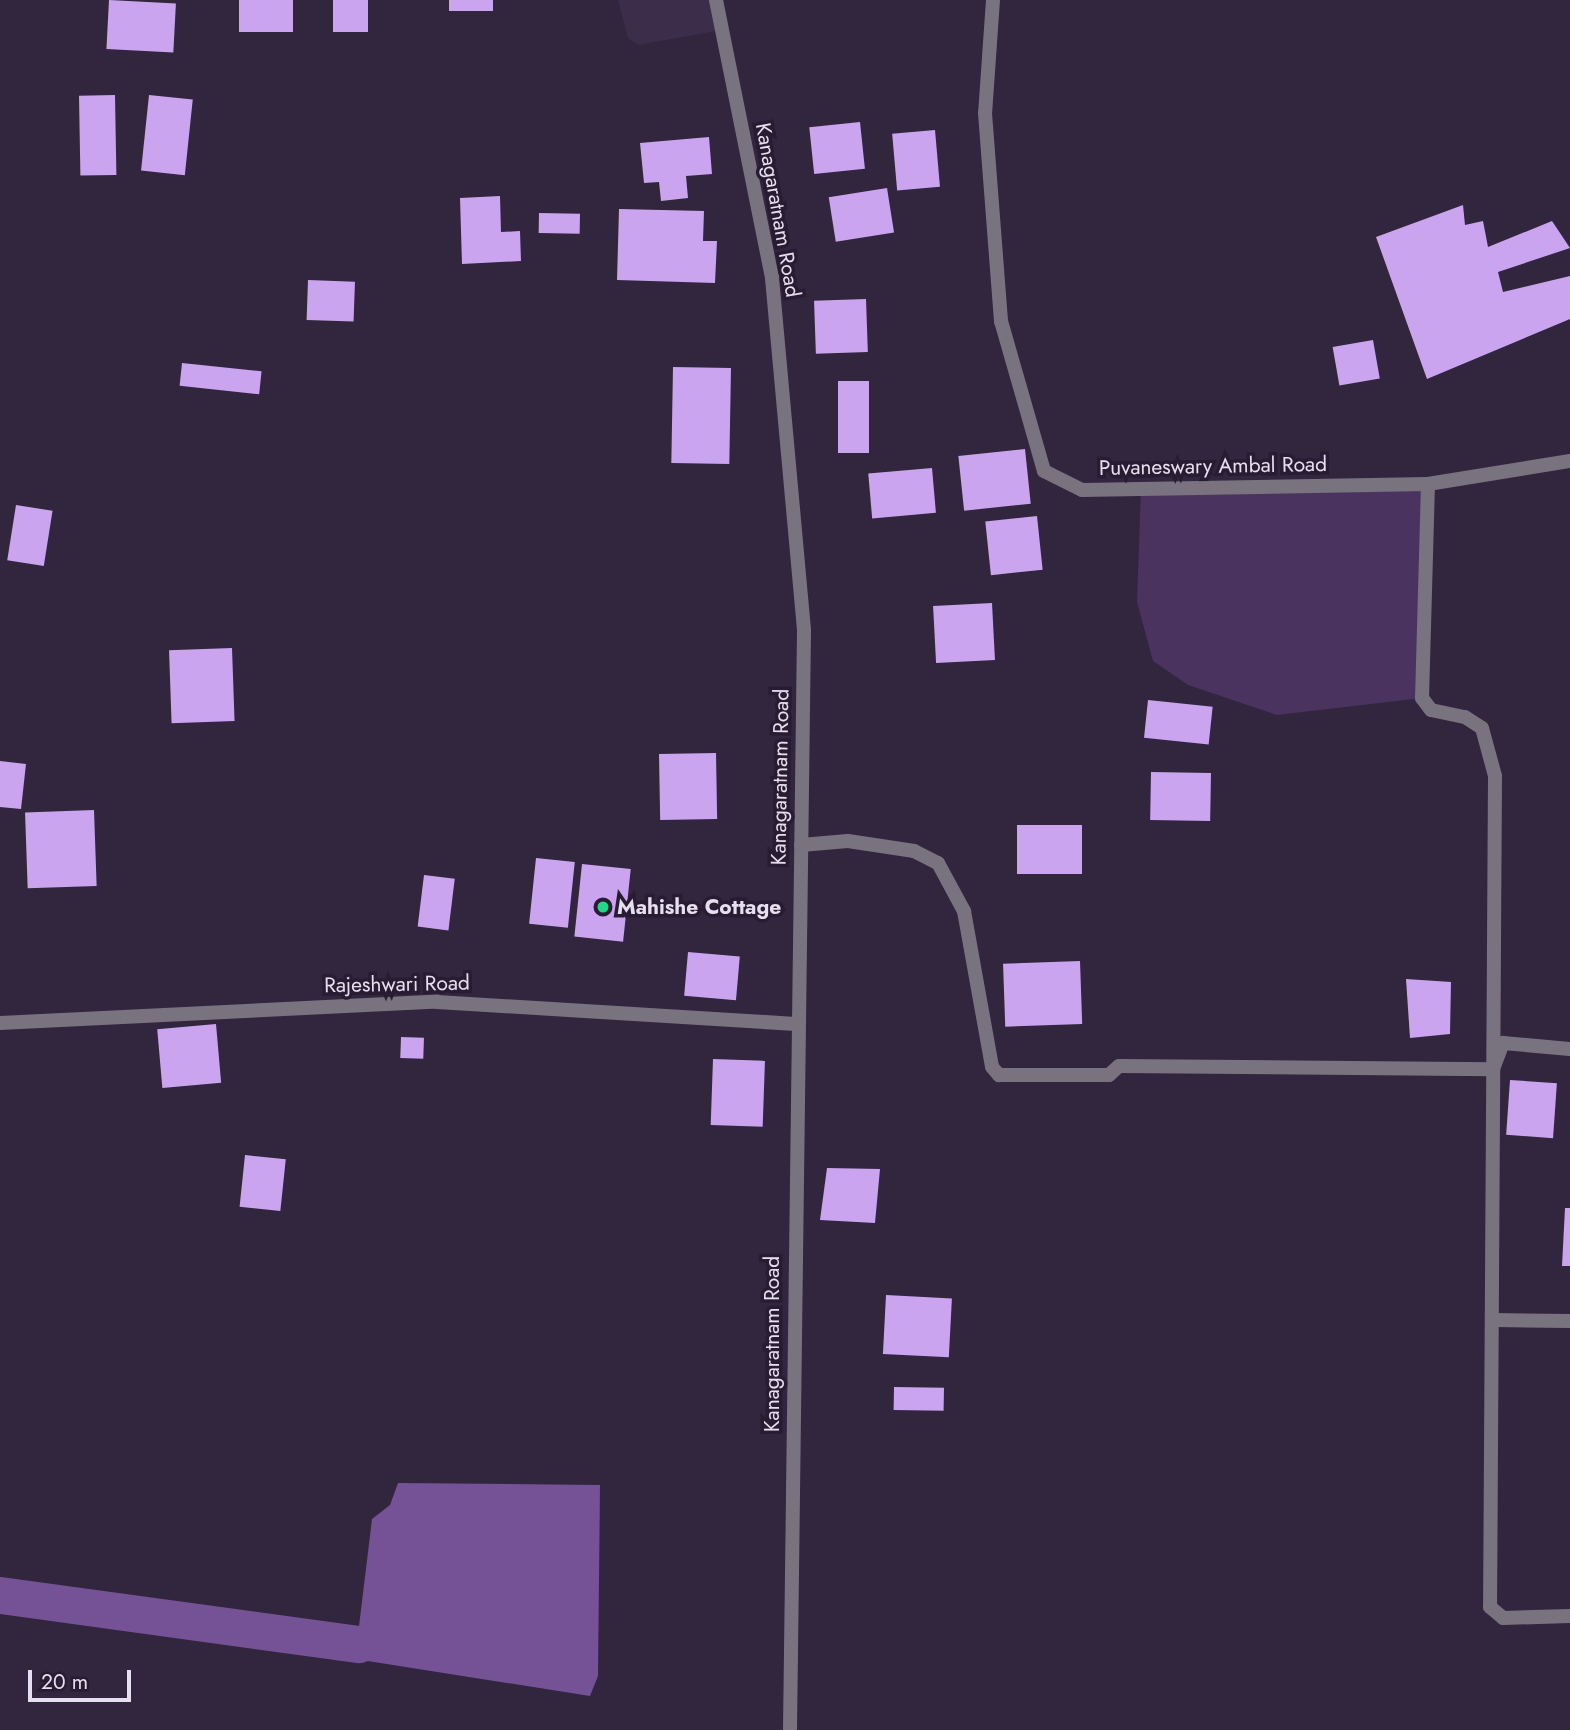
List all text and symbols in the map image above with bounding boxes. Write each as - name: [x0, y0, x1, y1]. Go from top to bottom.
- street label: Kanagaratnam Road: [750, 121, 806, 299]
- street label: Puvaneswary Ambal Road: [1099, 451, 1327, 481]
- street label: Kanagaratnam Road: [766, 688, 794, 866]
- place label: Mahishe Cottage: [617, 894, 781, 920]
- marker: Mahishe Cottage: [595, 899, 611, 915]
- street label: Rajeshwari Road: [324, 970, 470, 998]
- street label: Kanagaratnam Road: [759, 1256, 785, 1432]
- scale bar: [32, 1656, 135, 1700]
- text: 20 m: [41, 1667, 88, 1697]

